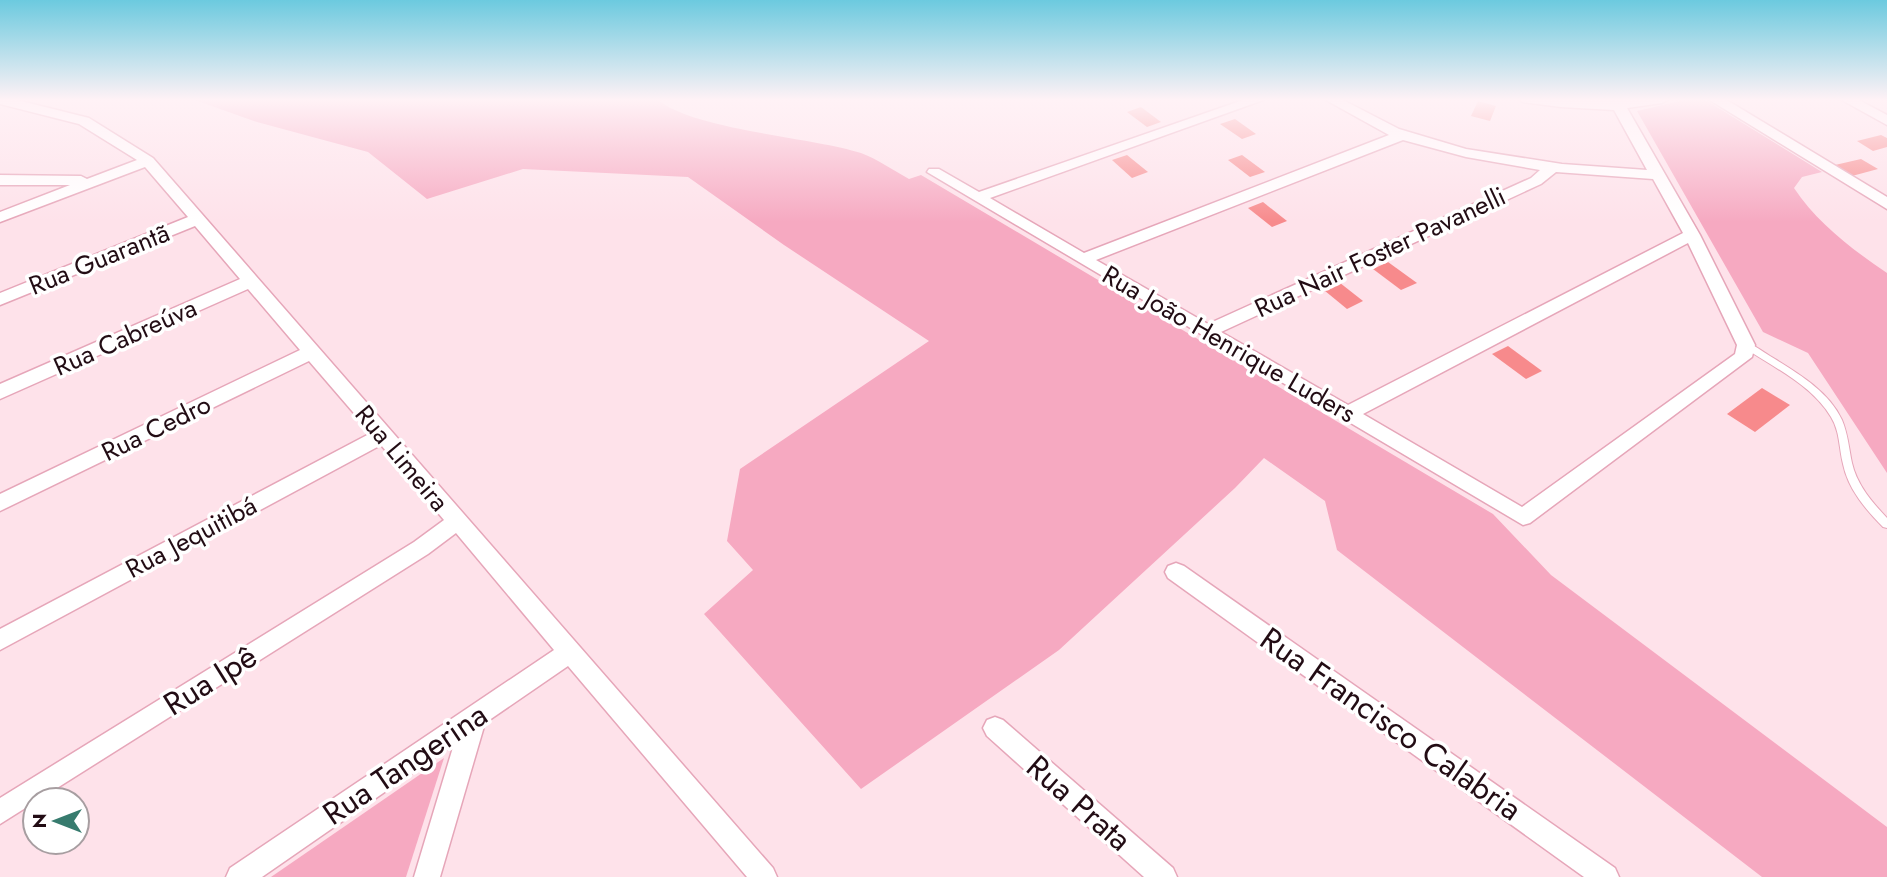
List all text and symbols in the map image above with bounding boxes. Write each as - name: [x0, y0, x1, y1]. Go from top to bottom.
- street label: Rua Nair Foster Pavanelli: [1248, 177, 1512, 327]
- street label: Rua Guarantã: [23, 214, 175, 304]
- street label: Rua João Henrique Luders: [1095, 256, 1363, 432]
- street label: Rua Cabreúva: [47, 288, 203, 386]
- street label: Rua Cedro: [95, 385, 217, 471]
- street label: Rua Limeira: [346, 396, 458, 520]
- street label: Rua Jequitibá: [119, 486, 263, 588]
- street label: Rua Francisco Calabria: [1251, 616, 1531, 832]
- street label: Rua Ipê: [154, 633, 266, 727]
- street label: Rua Tangerina: [313, 692, 497, 836]
- street label: Rua Prata: [1016, 744, 1142, 862]
- north arrow: [21, 786, 91, 856]
- text: N: [26, 813, 53, 829]

